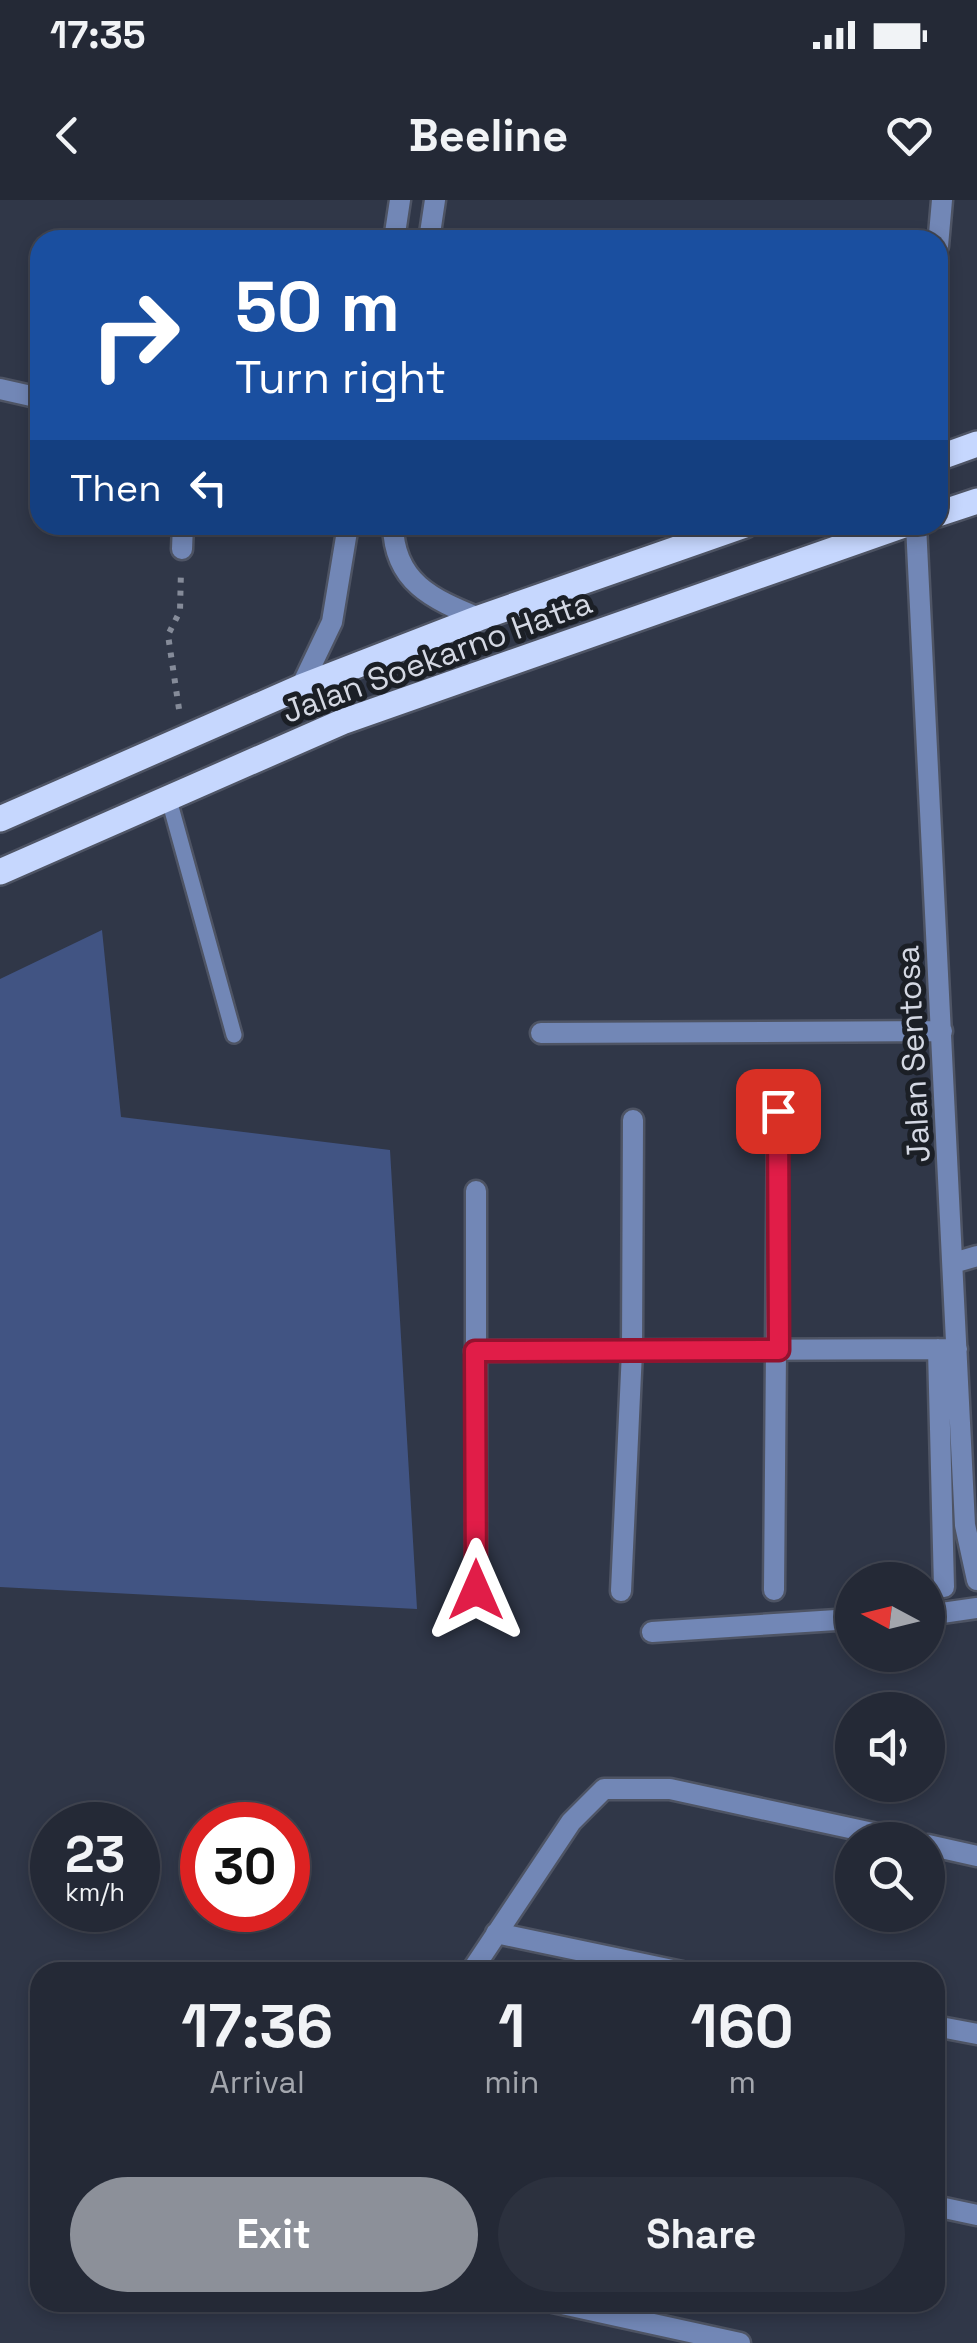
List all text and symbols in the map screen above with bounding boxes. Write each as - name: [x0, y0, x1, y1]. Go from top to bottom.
- text: 17:35: [50, 11, 145, 59]
- text: Beeline: [409, 107, 568, 164]
- icon: back: [40, 108, 95, 163]
- icon: heart: [882, 108, 937, 163]
- text: 50 m: [235, 262, 400, 351]
- icon: right: [70, 270, 200, 400]
- text: Turn right: [235, 349, 446, 406]
- icon: left: [181, 460, 236, 515]
- text: Then: [70, 464, 161, 512]
- street label: Jalan Soekarno Hatta: [277, 582, 597, 732]
- street label: Jalan Sentosa: [887, 944, 939, 1164]
- pin: [736, 1069, 821, 1154]
- icon: arrive: [751, 1084, 806, 1139]
- position arrow: [424, 1538, 528, 1642]
- north arrow: [835, 1562, 945, 1672]
- map controls: [835, 1562, 945, 1932]
- button: sound: [835, 1692, 945, 1802]
- speed limit sign: 30: [180, 1802, 310, 1932]
- button: search: [835, 1822, 945, 1932]
- text: 23: [65, 1823, 125, 1887]
- text: km/h: [65, 1876, 125, 1908]
- text: 17:36: [181, 1988, 333, 2065]
- text: 1: [498, 1988, 525, 2065]
- text: 160: [691, 1988, 794, 2065]
- text: Arrival: [210, 2062, 305, 2102]
- text: min: [484, 2062, 539, 2102]
- text: m: [728, 2062, 756, 2102]
- button: Exit: [70, 2177, 478, 2292]
- button: Share: [498, 2177, 905, 2292]

